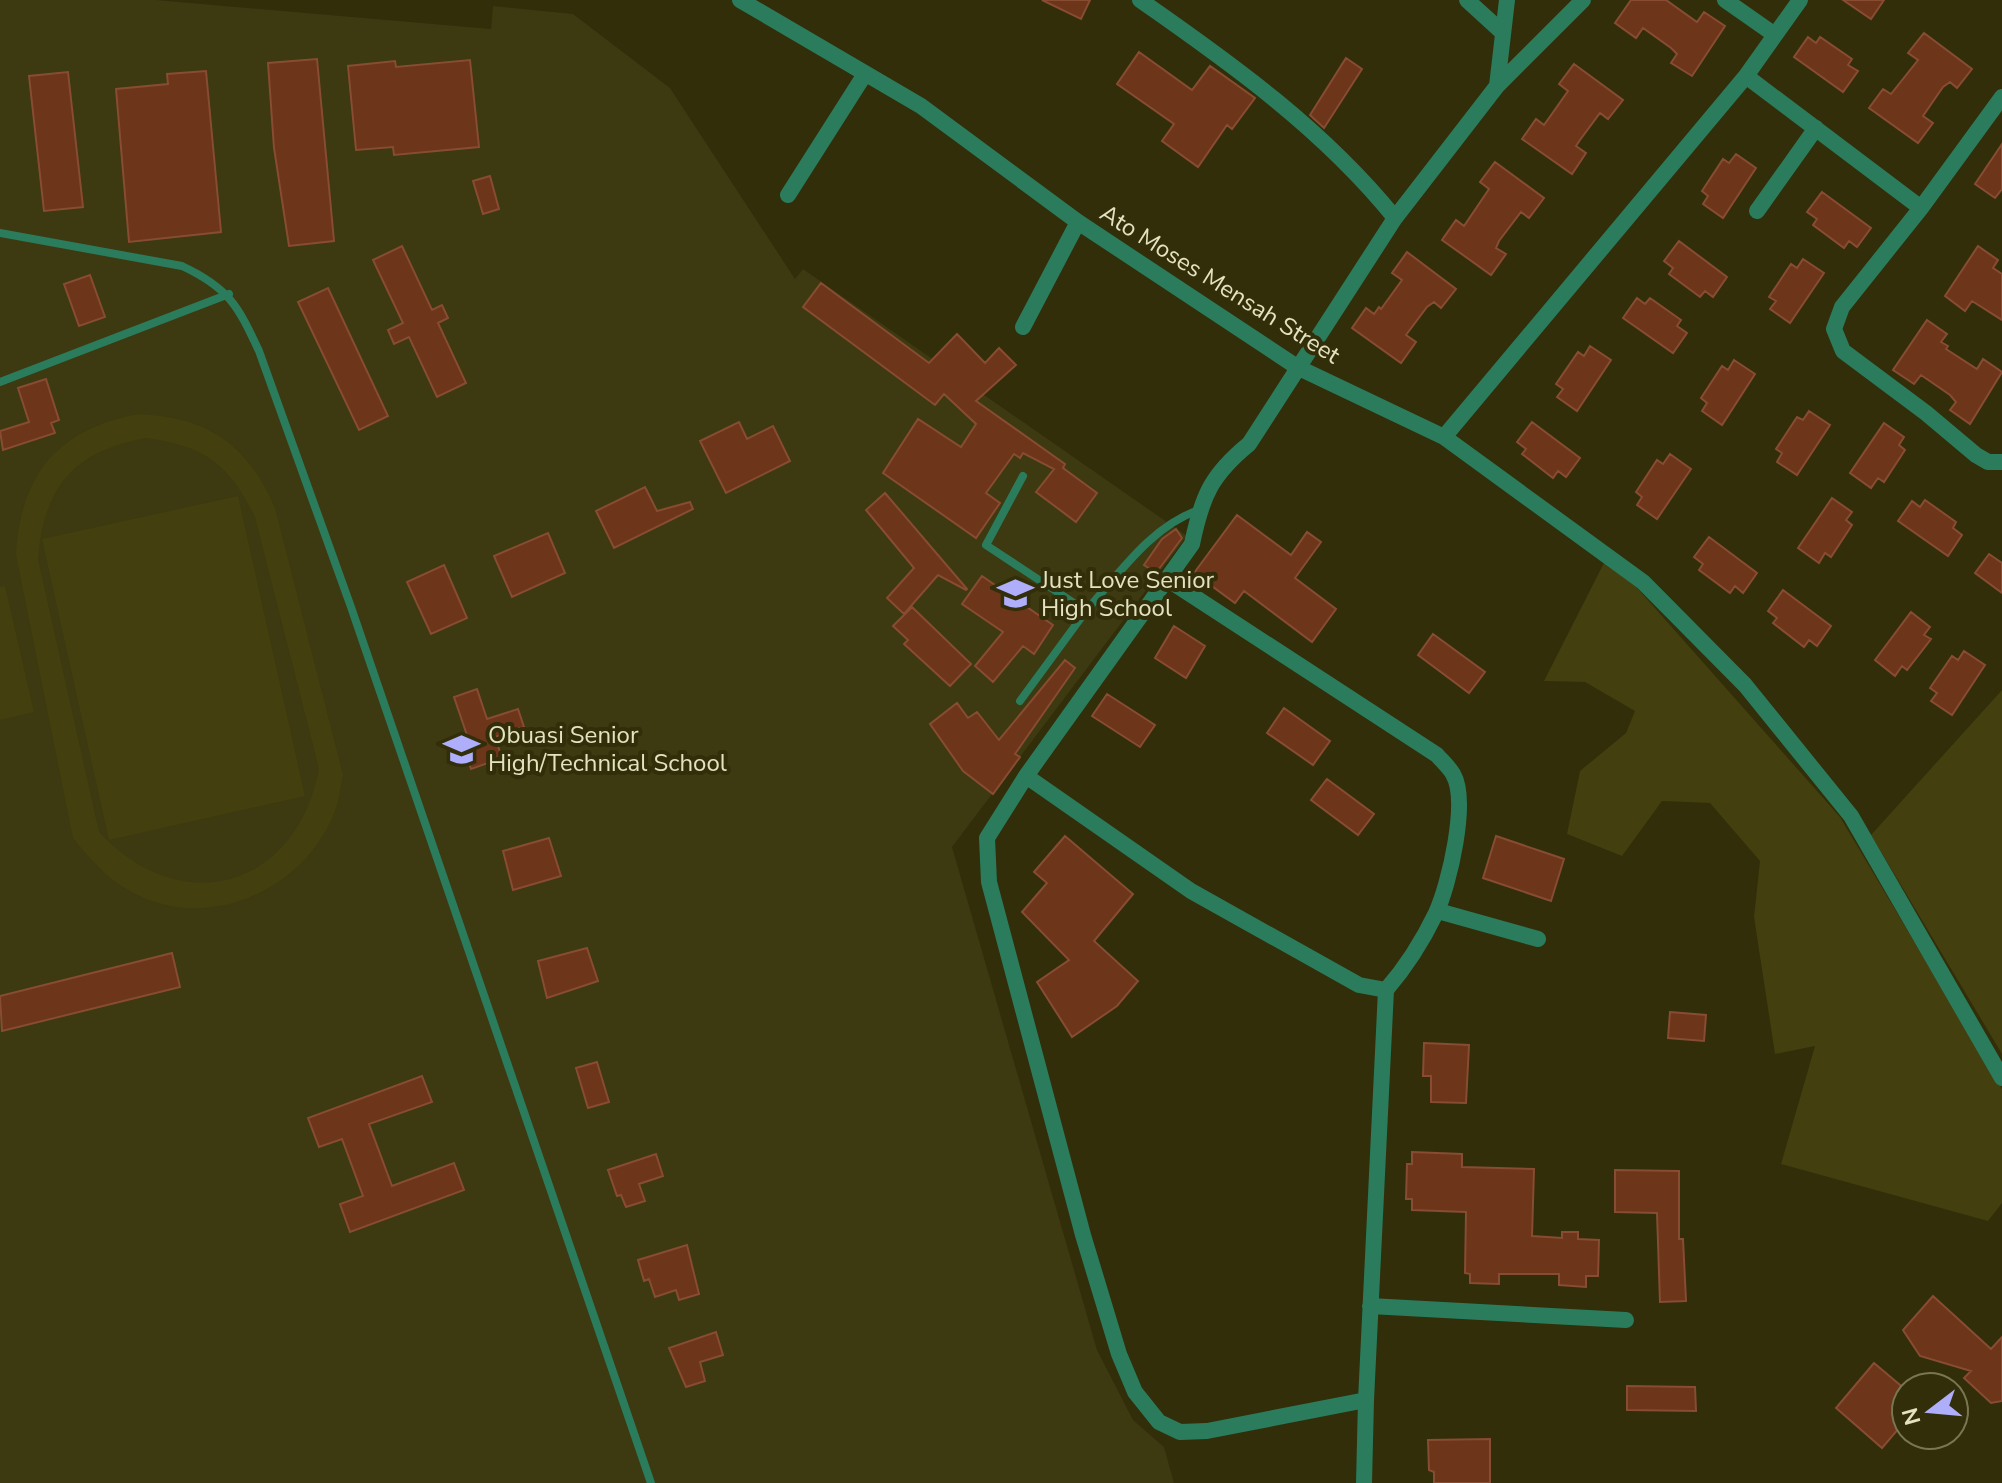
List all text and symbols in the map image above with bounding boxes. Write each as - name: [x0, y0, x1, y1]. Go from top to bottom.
- street label: Ato Moses Mensah Street: [1094, 197, 1347, 371]
- place label: Just Love Senior High School: [1040, 564, 1215, 624]
- school or university icon: Just Love Senior High School: [996, 575, 1034, 613]
- place label: Obuasi Senior High/Technical School: [488, 719, 727, 779]
- school or university icon: Obuasi Senior High/Technical School: [443, 730, 481, 768]
- north arrow: [1890, 1371, 1970, 1451]
- text: N: [1895, 1404, 1928, 1428]

